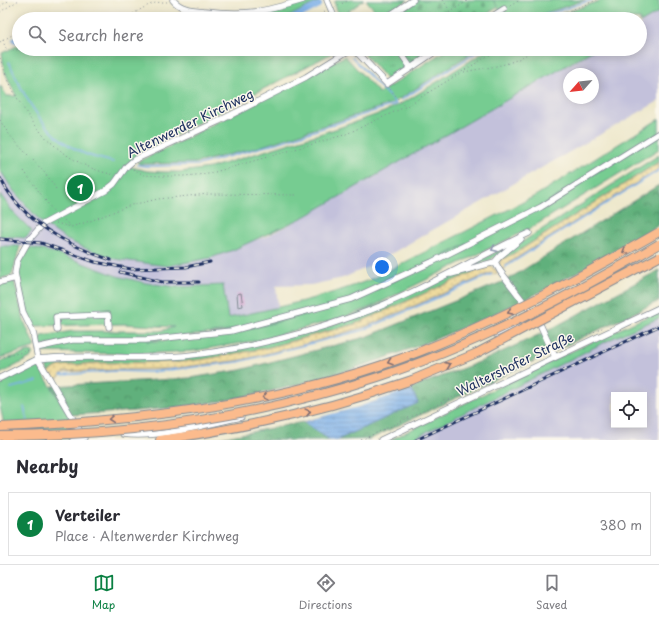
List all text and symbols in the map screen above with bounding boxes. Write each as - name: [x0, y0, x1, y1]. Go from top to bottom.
- search box: [12, 12, 647, 56]
- icon: search: [26, 23, 48, 45]
- text: Search here: [58, 23, 144, 46]
- north arrow: [563, 68, 599, 104]
- street label: Altenwerder Kirchweg: [123, 84, 256, 162]
- pin: 1: [67, 173, 93, 203]
- one-way arrow: [490, 244, 498, 252]
- one-way arrow: [622, 247, 629, 254]
- your location: [372, 257, 392, 277]
- one-way arrow: [507, 307, 515, 315]
- street label: Waltershofer Straße: [453, 327, 577, 400]
- one-way arrow: [387, 357, 394, 365]
- one-way arrow: [444, 362, 452, 370]
- map controls: [611, 392, 647, 428]
- button: locate: [611, 392, 647, 428]
- one-way arrow: [262, 393, 268, 401]
- one-way arrow: [304, 408, 311, 417]
- one-way arrow: [108, 415, 114, 424]
- text: Nearby: [16, 453, 78, 479]
- text: Verteiler: [55, 503, 120, 526]
- text: 1: [27, 515, 33, 534]
- text: 380 m: [599, 515, 642, 534]
- text: Place · Altenwerder Kirchweg: [55, 526, 239, 545]
- tab: Map: [92, 572, 115, 613]
- tab: Directions: [299, 572, 352, 613]
- tab: Saved: [536, 572, 567, 613]

